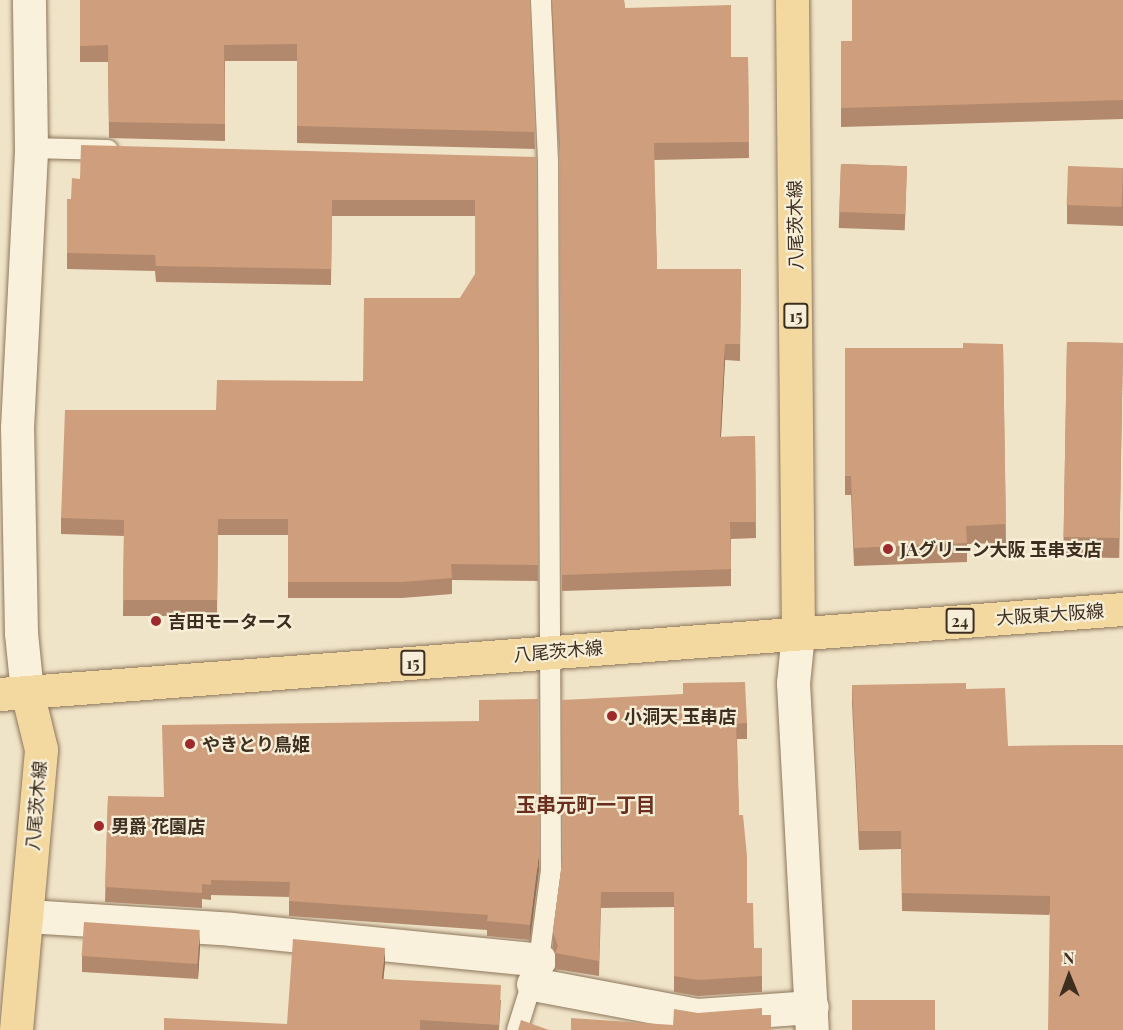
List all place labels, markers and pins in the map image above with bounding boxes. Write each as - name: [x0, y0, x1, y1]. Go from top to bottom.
- place label: JAグリーン大阪 玉串支店: [900, 538, 1102, 560]
- marker: JAグリーン大阪 玉串支店: [881, 542, 895, 556]
- place label: 吉田モータース: [168, 610, 294, 632]
- marker: 吉田モータース: [149, 614, 163, 628]
- place label: 小洞天 玉串店: [624, 705, 736, 727]
- marker: 小洞天 玉串店: [605, 709, 619, 723]
- place label: やきとり鳥姫: [202, 733, 310, 755]
- marker: やきとり鳥姫: [183, 737, 197, 751]
- place label: 男爵 花園店: [111, 815, 205, 837]
- marker: 男爵 花園店: [92, 819, 106, 833]

